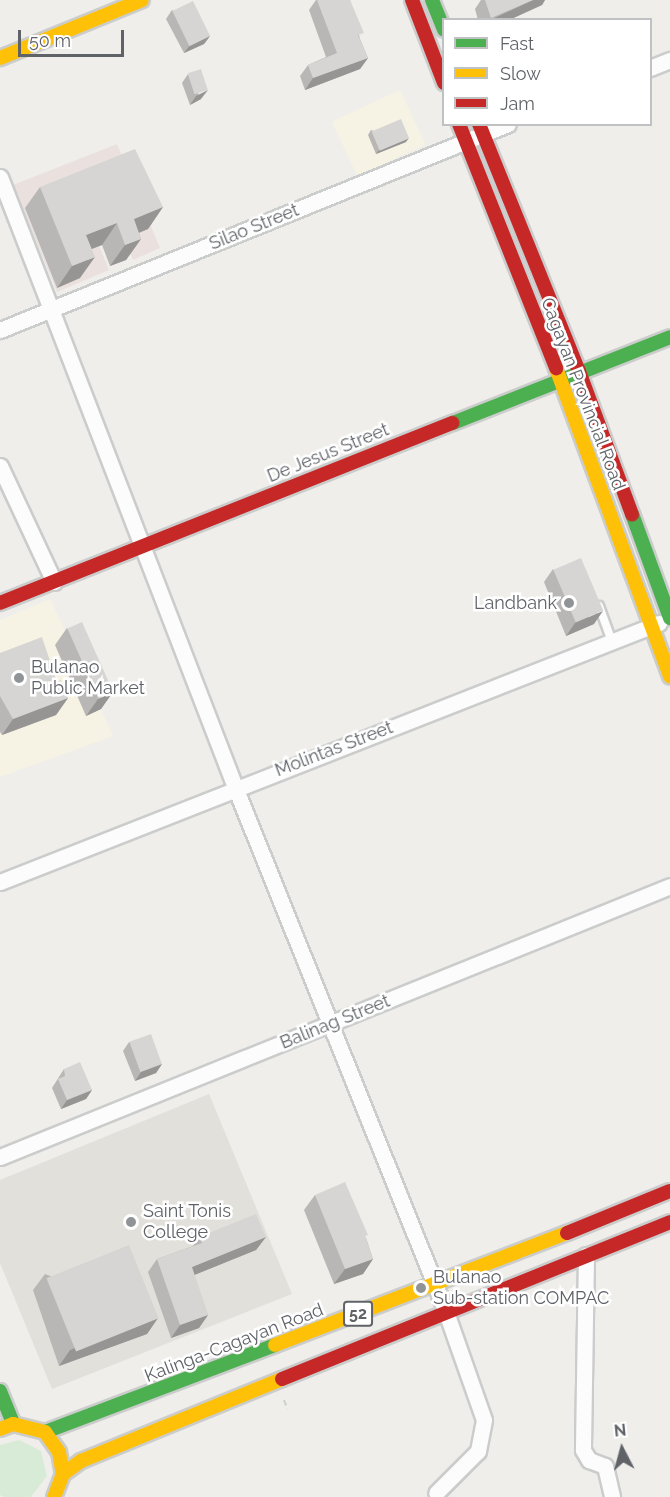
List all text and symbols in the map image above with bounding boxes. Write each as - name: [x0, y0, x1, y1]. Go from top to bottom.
- scale bar: [21, 18, 128, 56]
- legend: [442, 18, 652, 126]
- text: 50 m: [29, 30, 71, 51]
- text: Fast: [500, 33, 534, 54]
- text: Slow: [500, 63, 541, 84]
- text: Jam: [500, 93, 535, 114]
- street label: Silao Street: [206, 199, 302, 255]
- street label: Cagayan Provincial Road: [536, 294, 630, 494]
- street label: De Jesus Street: [264, 419, 392, 487]
- place label: Landbank: [474, 592, 557, 614]
- marker: Landbank: [562, 596, 576, 610]
- place label: Bulanao Public Market: [31, 657, 145, 700]
- marker: Bulanao Public Market: [12, 671, 26, 685]
- street label: Molintas Street: [272, 717, 396, 781]
- street label: Balinag Street: [277, 990, 393, 1054]
- place label: Saint Tonis College: [143, 1201, 231, 1244]
- marker: Saint Tonis College: [124, 1215, 138, 1229]
- place label: Bulanao Sub-station COMPAC: [433, 1267, 609, 1310]
- marker: Bulanao Sub-station COMPAC: [414, 1281, 428, 1295]
- street label: Kalinga-Cagayan Road: [142, 1299, 326, 1387]
- road number: 52: [343, 1301, 373, 1327]
- north arrow: [592, 1419, 652, 1479]
- text: N: [613, 1421, 627, 1441]

